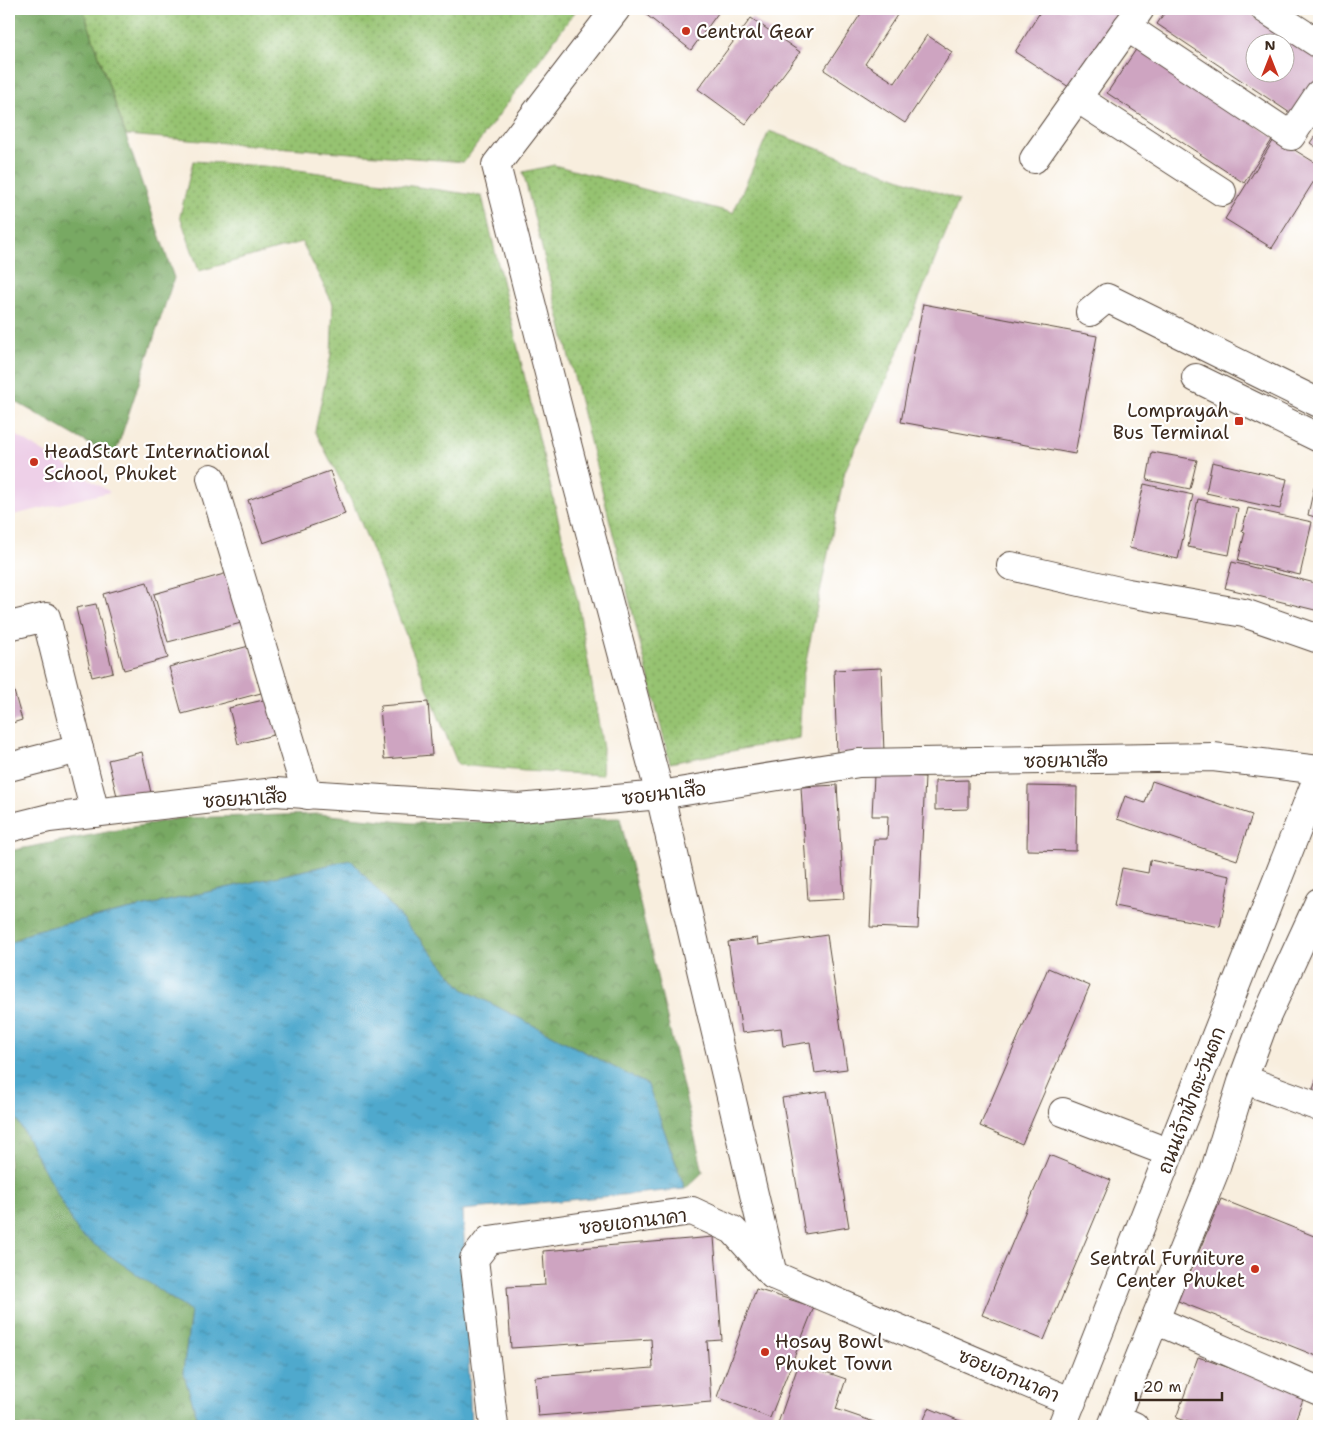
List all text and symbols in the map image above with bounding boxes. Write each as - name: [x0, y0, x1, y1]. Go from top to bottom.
- place label: Central Gear: [696, 19, 815, 44]
- marker: Central Gear: [680, 25, 692, 37]
- north arrow: [1246, 32, 1296, 82]
- text: N: [1264, 36, 1276, 54]
- place label: Lomprayah Bus Terminal: [1113, 398, 1229, 445]
- marker: Lomprayah Bus Terminal: [1233, 415, 1245, 427]
- place label: HeadStart International School, Phuket: [44, 439, 270, 486]
- marker: HeadStart International School, Phuket: [28, 456, 40, 468]
- street label: ซอยนาเสือ: [1023, 747, 1109, 774]
- street label: ซอยนาเสือ: [621, 776, 708, 811]
- street label: ซอยนาเสือ: [202, 783, 288, 814]
- street label: ถนนเจ้าฟ้าตะวันตก: [1152, 1023, 1231, 1177]
- street label: ซอยเอกนาคา: [578, 1202, 688, 1240]
- place label: Sentral Furniture Center Phuket: [1090, 1246, 1245, 1293]
- marker: Sentral Furniture Center Phuket: [1249, 1263, 1261, 1275]
- place label: Hosay Bowl Phuket Town: [775, 1329, 892, 1376]
- street label: ซอยเอกนาคา: [954, 1343, 1063, 1408]
- marker: Hosay Bowl Phuket Town: [759, 1346, 771, 1358]
- scale bar: [1136, 1370, 1222, 1402]
- text: 20 m: [1143, 1377, 1182, 1397]

